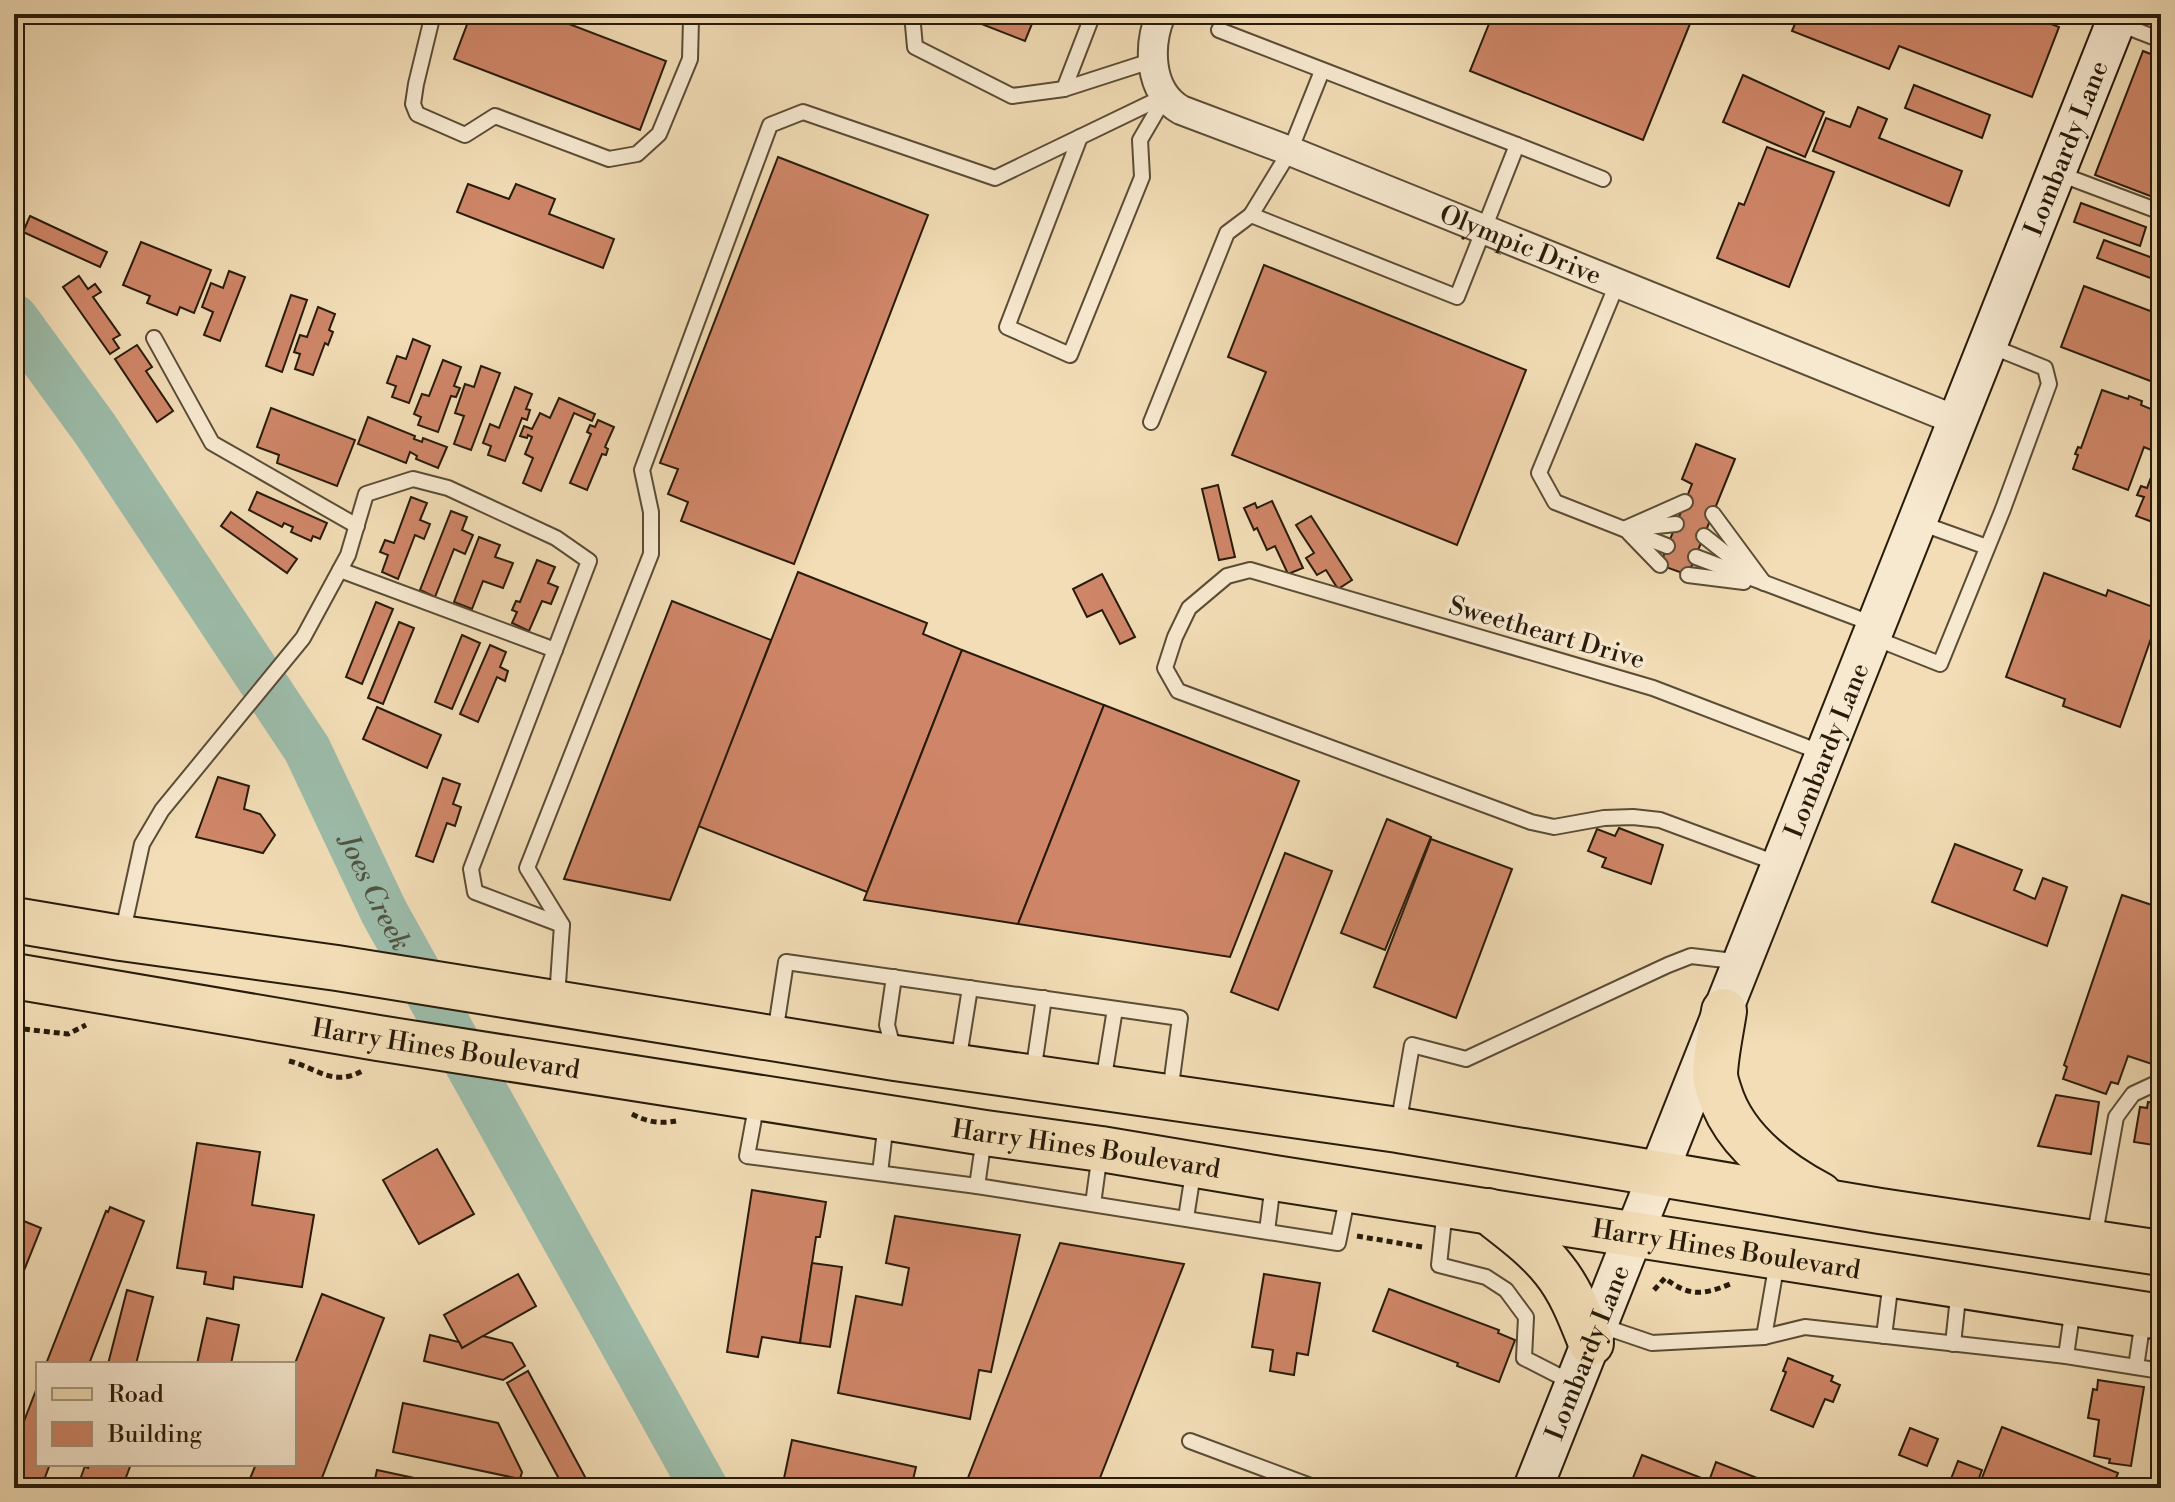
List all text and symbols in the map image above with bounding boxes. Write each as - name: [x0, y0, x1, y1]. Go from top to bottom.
- street label: Lombardy Lane: [2017, 56, 2116, 241]
- street label: Olympic Drive: [1435, 198, 1606, 292]
- street label: Sweetheart Drive: [1445, 590, 1649, 676]
- street label: Lombardy Lane: [1778, 658, 1876, 843]
- water label: Joes Creek: [330, 826, 418, 957]
- street label: Harry Hines Boulevard: [309, 1012, 582, 1086]
- street label: Harry Hines Boulevard: [950, 1113, 1223, 1186]
- street label: Harry Hines Boulevard: [1590, 1213, 1863, 1287]
- street label: Lombardy Lane: [1539, 1260, 1637, 1445]
- legend: [36, 1362, 296, 1466]
- text: Road: [108, 1380, 164, 1410]
- text: Building: [107, 1420, 202, 1450]

